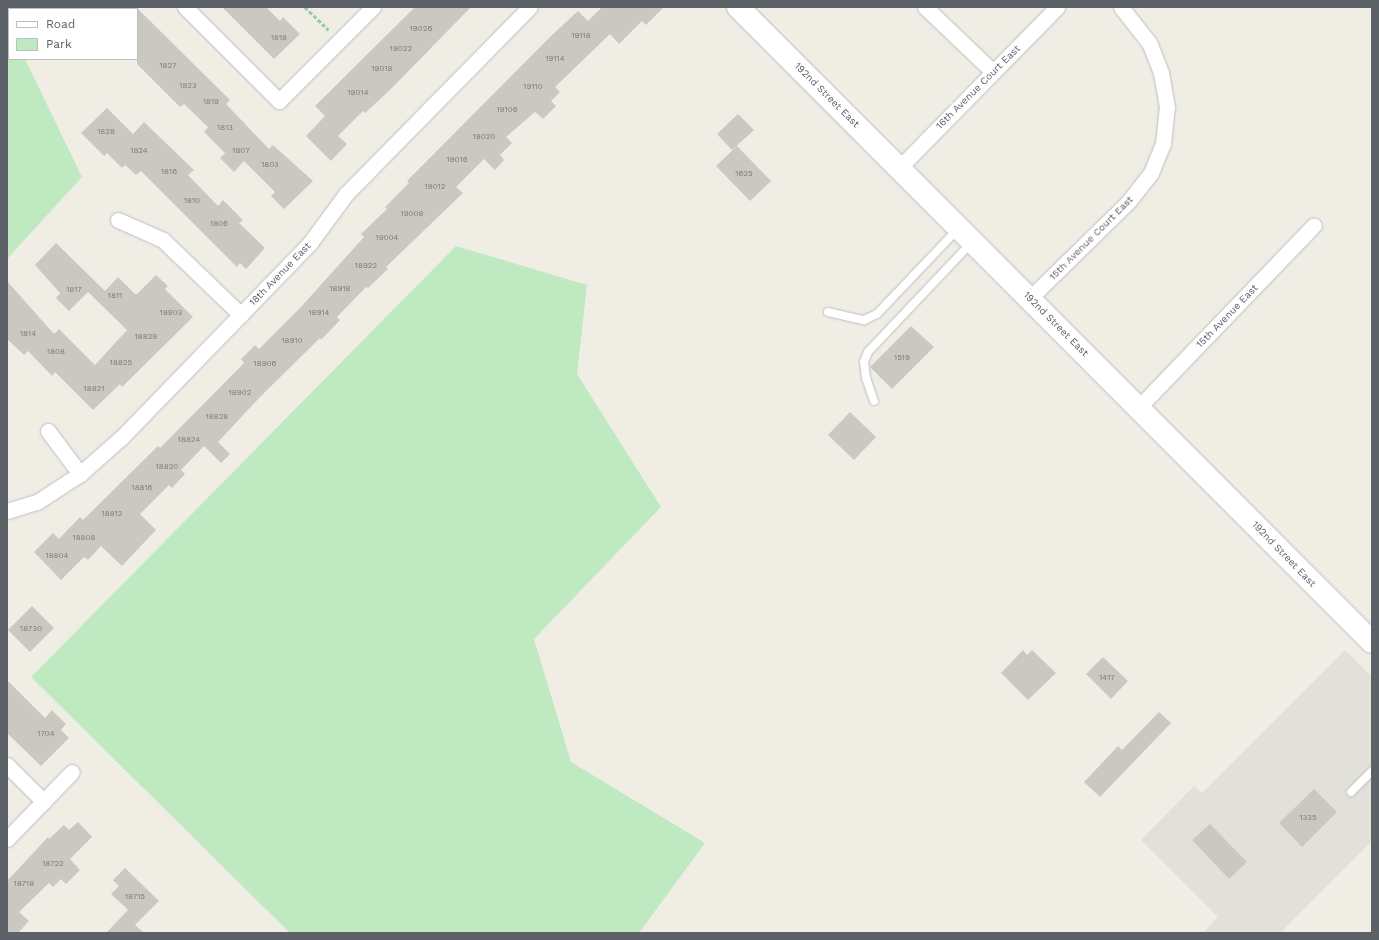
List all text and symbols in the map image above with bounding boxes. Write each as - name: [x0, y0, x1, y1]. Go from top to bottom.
- legend: [8, 8, 138, 60]
- text: Road: [46, 17, 75, 31]
- house number: 19026: [410, 24, 432, 34]
- house number: 19118: [571, 31, 591, 41]
- house number: 1818: [271, 33, 287, 43]
- text: Park: [46, 37, 72, 51]
- street label: 16th Avenue Court East: [933, 42, 1023, 132]
- house number: 19022: [390, 44, 412, 54]
- house number: 19114: [545, 54, 565, 64]
- street label: 192nd Street East: [792, 60, 862, 130]
- house number: 1827: [159, 61, 177, 71]
- house number: 19018: [371, 64, 393, 74]
- house number: 1823: [179, 81, 197, 91]
- house number: 19110: [523, 82, 543, 92]
- house number: 19014: [347, 88, 369, 98]
- house number: 1819: [203, 97, 219, 107]
- house number: 19106: [496, 105, 518, 115]
- house number: 1813: [217, 123, 233, 133]
- house number: 1828: [97, 127, 115, 137]
- house number: 19020: [473, 132, 495, 142]
- house number: 1824: [130, 146, 148, 156]
- house number: 1807: [232, 146, 250, 156]
- house number: 19016: [446, 155, 468, 165]
- house number: 1803: [261, 160, 279, 170]
- house number: 1816: [161, 167, 177, 177]
- house number: 1625: [735, 169, 753, 179]
- house number: 19012: [425, 182, 445, 192]
- street label: 15th Avenue Court East: [1046, 193, 1136, 283]
- house number: 1810: [184, 196, 200, 206]
- house number: 19008: [401, 209, 423, 219]
- house number: 1806: [210, 219, 228, 229]
- house number: 19004: [376, 233, 398, 243]
- street label: 18th Avenue East: [246, 240, 314, 308]
- house number: 18922: [355, 261, 377, 271]
- street label: 15th Avenue East: [1194, 282, 1260, 350]
- house number: 18918: [329, 284, 351, 294]
- house number: 1817: [66, 285, 82, 295]
- street label: 192nd Street East: [1021, 289, 1091, 359]
- house number: 1811: [108, 291, 122, 301]
- house number: 18903: [160, 308, 182, 318]
- house number: 18914: [309, 308, 329, 318]
- house number: 1814: [20, 329, 36, 339]
- house number: 18829: [135, 332, 157, 342]
- house number: 18910: [281, 336, 303, 346]
- house number: 1808: [47, 347, 65, 357]
- house number: 1519: [894, 353, 910, 363]
- house number: 18825: [110, 358, 132, 368]
- house number: 18906: [254, 359, 276, 369]
- house number: 18821: [84, 384, 104, 394]
- house number: 18902: [229, 388, 251, 398]
- house number: 18828: [206, 412, 228, 422]
- house number: 18824: [178, 435, 200, 445]
- house number: 18820: [156, 462, 178, 472]
- house number: 18816: [132, 483, 152, 493]
- house number: 18812: [102, 509, 122, 519]
- street label: 192nd Street East: [1250, 519, 1318, 589]
- house number: 18808: [73, 533, 95, 543]
- house number: 18804: [46, 551, 68, 561]
- house number: 18730: [20, 624, 42, 634]
- house number: 1417: [1099, 673, 1115, 683]
- house number: 1704: [37, 729, 55, 739]
- house number: 1335: [1299, 813, 1317, 823]
- house number: 18722: [42, 859, 64, 869]
- house number: 18718: [14, 879, 34, 889]
- house number: 18715: [125, 892, 145, 902]

